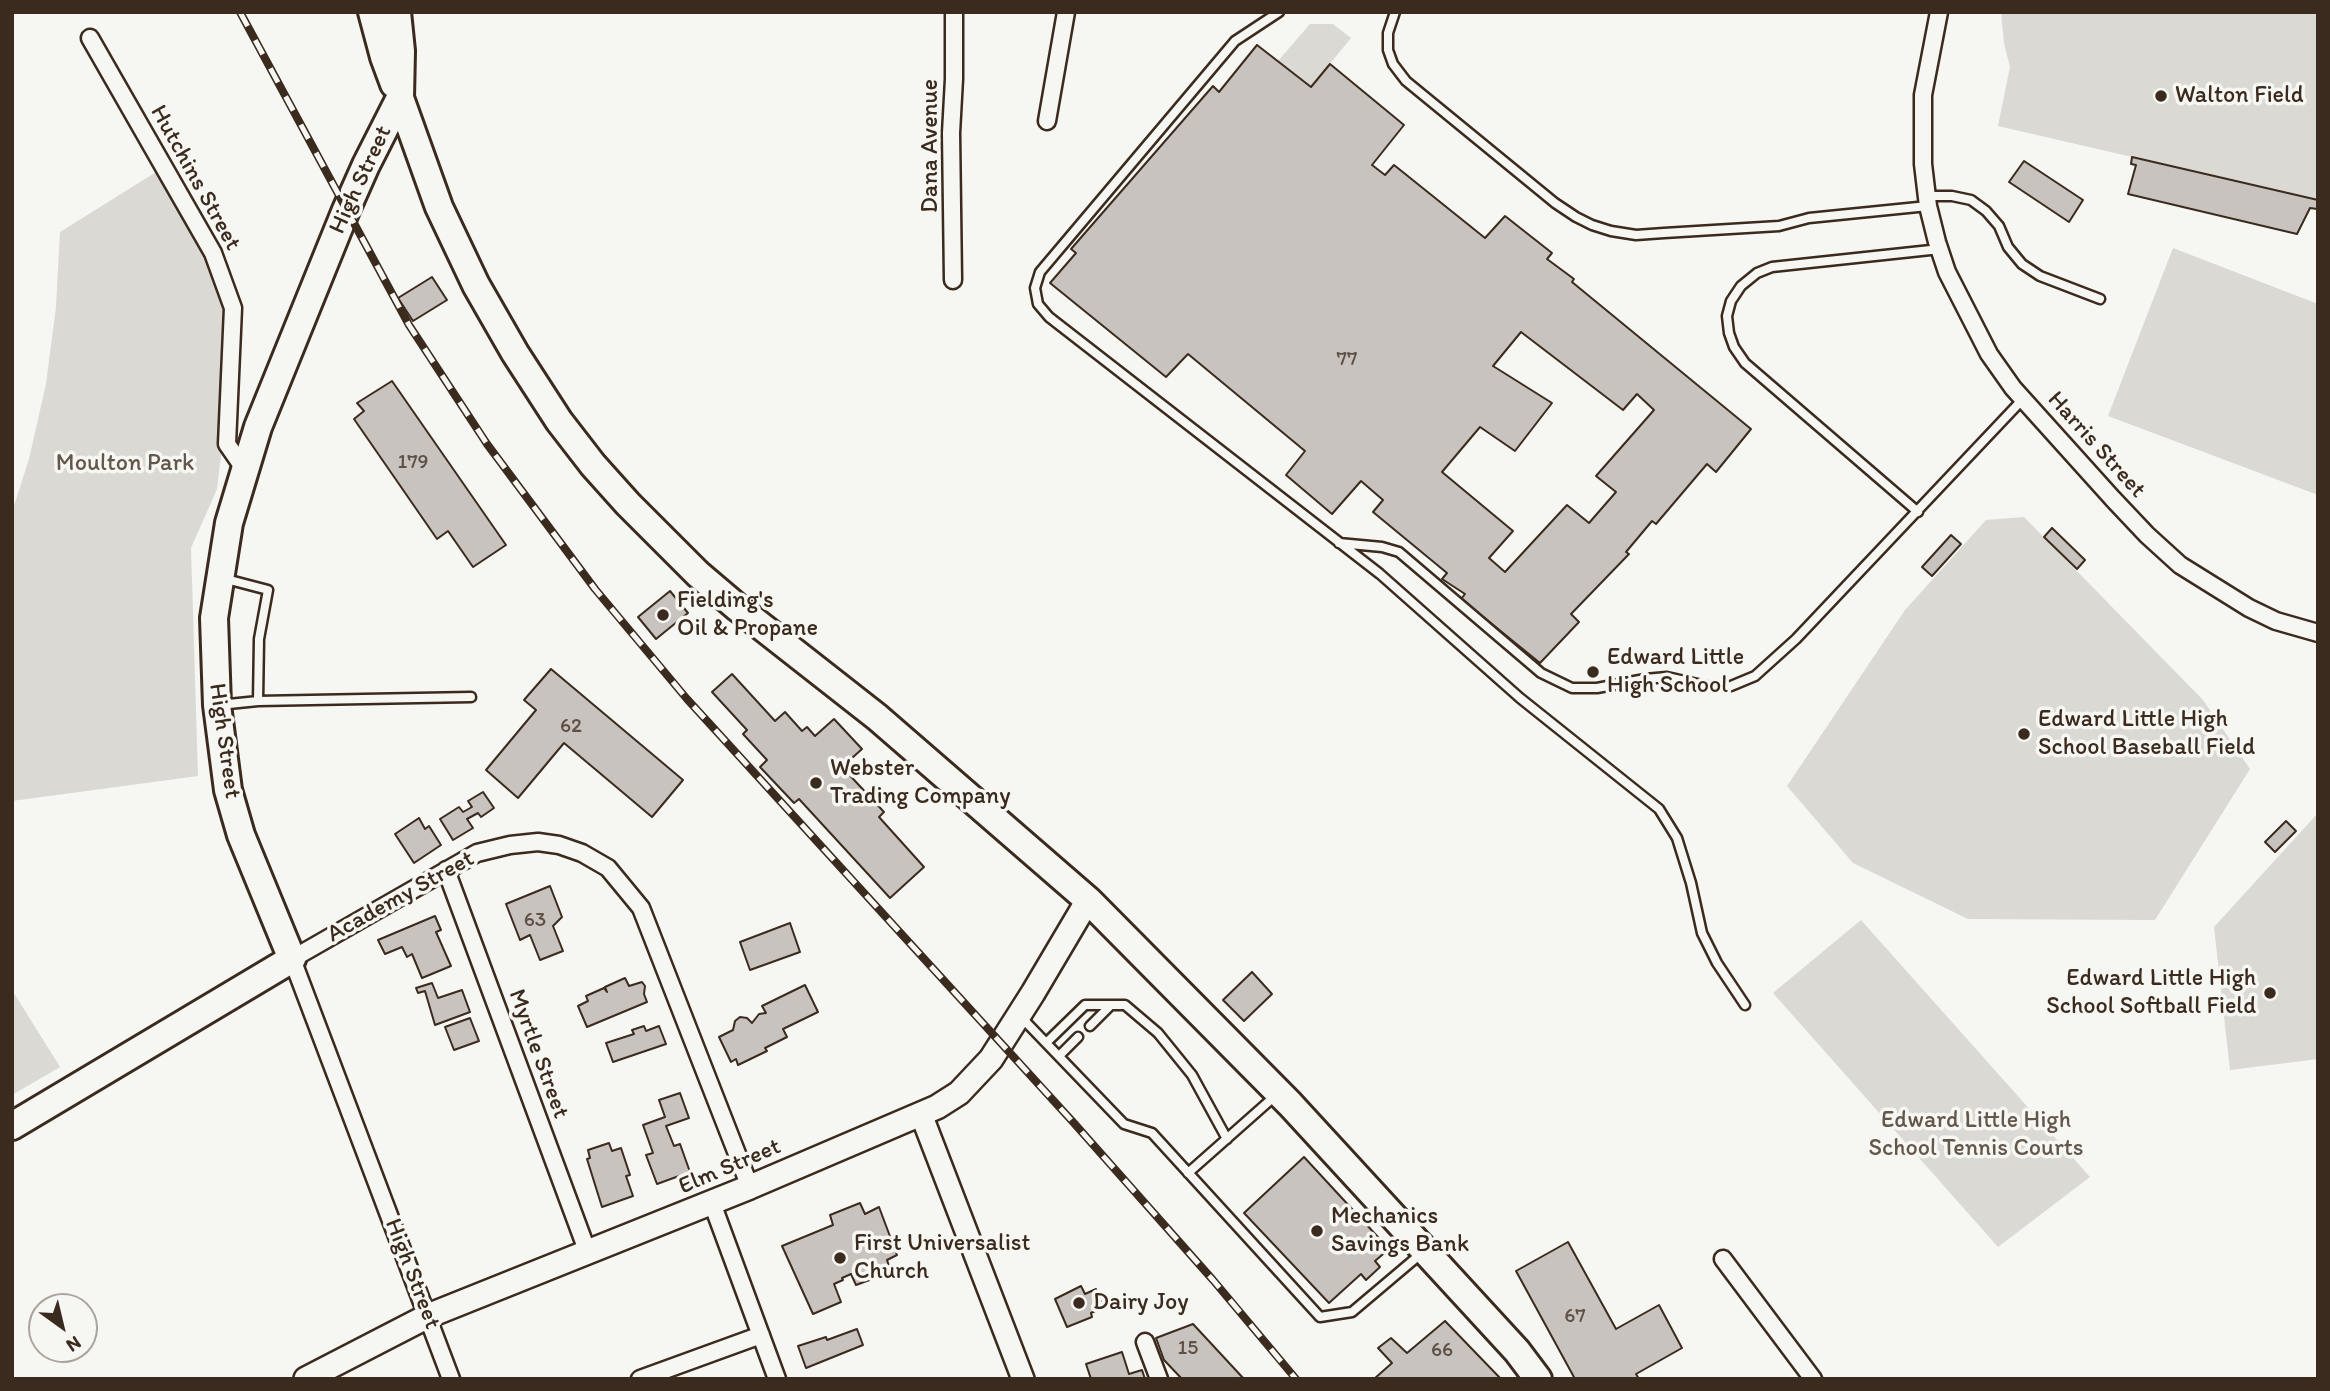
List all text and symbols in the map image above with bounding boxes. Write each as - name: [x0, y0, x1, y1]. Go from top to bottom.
- street label: Dana Avenue: [917, 79, 945, 213]
- place label: Walton Field: [2175, 82, 2304, 110]
- marker: Walton Field: [2153, 88, 2169, 104]
- street label: Hutchins Street: [143, 100, 247, 256]
- street label: High Street: [323, 121, 399, 239]
- house number: 77: [1337, 347, 1357, 373]
- street label: Harris Street: [2041, 386, 2151, 504]
- park label: Moulton Park: [56, 450, 194, 478]
- house number: 179: [397, 450, 429, 476]
- place label: Fielding's Oil & Propane: [677, 587, 818, 643]
- marker: Fielding's Oil & Propane: [655, 607, 671, 623]
- place label: Edward Little High School: [1607, 644, 1744, 700]
- marker: Edward Little High School: [1585, 664, 1601, 680]
- street label: High Street: [202, 681, 246, 801]
- place label: Edward Little High School Baseball Field: [2038, 706, 2255, 762]
- house number: 62: [560, 714, 582, 740]
- marker: Edward Little High School Baseball Field: [2016, 726, 2032, 742]
- place label: Webster Trading Company: [830, 755, 1010, 811]
- marker: Webster Trading Company: [808, 775, 824, 791]
- street label: Academy Street: [322, 845, 480, 949]
- house number: 63: [524, 908, 546, 934]
- place label: Edward Little High School Softball Field: [2046, 965, 2256, 1021]
- marker: Edward Little High School Softball Field: [2262, 985, 2278, 1001]
- street label: Myrtle Street: [501, 986, 575, 1122]
- park label: Edward Little High School Tennis Courts: [1868, 1107, 2084, 1163]
- street label: Elm Street: [675, 1133, 785, 1201]
- place label: Mechanics Savings Bank: [1331, 1203, 1469, 1259]
- street label: High Street: [378, 1215, 446, 1333]
- marker: Mechanics Savings Bank: [1309, 1223, 1325, 1239]
- place label: First Universalist Church: [854, 1230, 1031, 1286]
- marker: First Universalist Church: [832, 1250, 848, 1266]
- place label: Dairy Joy: [1093, 1289, 1189, 1317]
- north arrow: [28, 1293, 98, 1363]
- marker: Dairy Joy: [1071, 1295, 1087, 1311]
- house number: 67: [1564, 1304, 1586, 1330]
- text: N: [62, 1331, 86, 1357]
- house number: 15: [1178, 1336, 1198, 1362]
- house number: 66: [1431, 1338, 1453, 1364]

